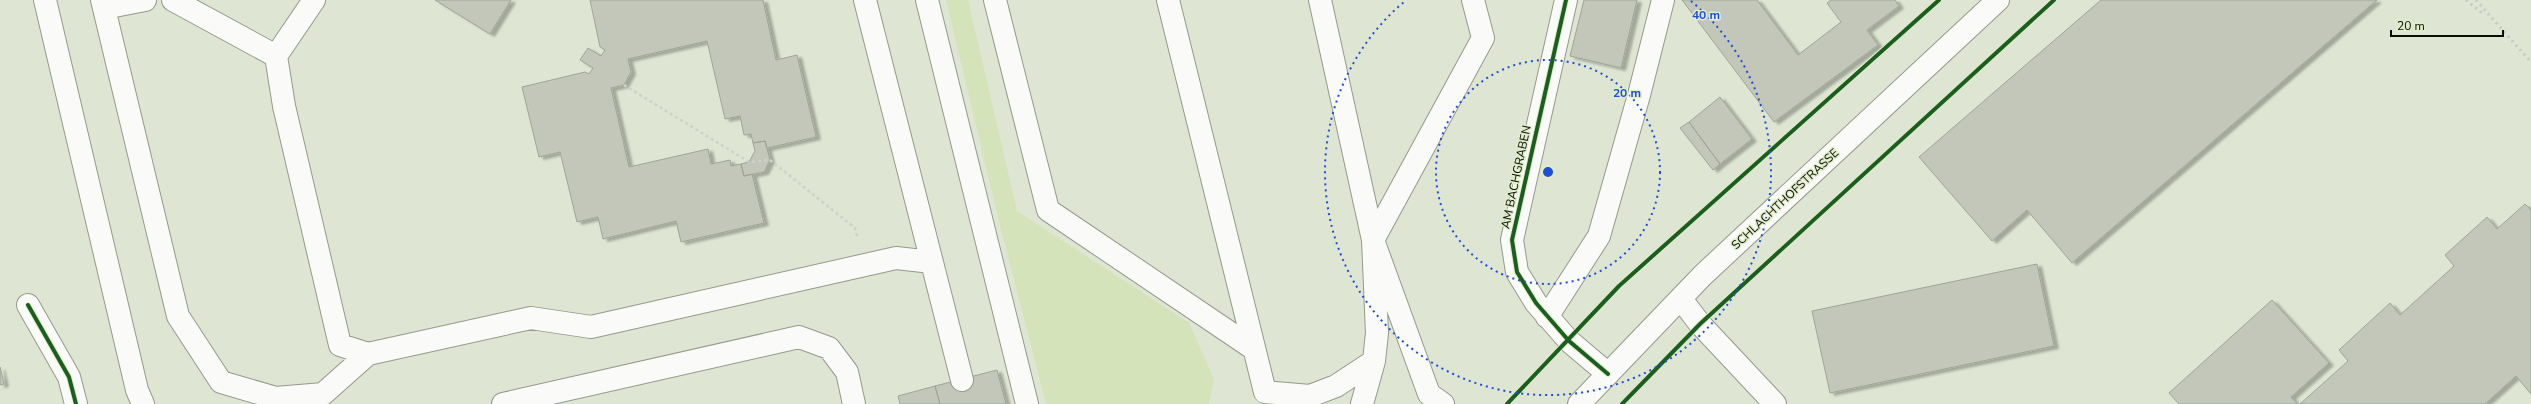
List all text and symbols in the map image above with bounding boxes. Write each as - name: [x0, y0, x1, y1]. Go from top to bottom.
- text: 40 m: [1692, 7, 1720, 23]
- scale bar: [2391, 12, 2503, 38]
- text: 20 m: [2397, 18, 2425, 34]
- text: 20 m: [1613, 85, 1641, 101]
- street label: AM BACHGRABEN: [1497, 124, 1535, 230]
- street label: SCHLACHTHOFSTRASSE: [1728, 145, 1842, 253]
- centre of rings: [1541, 165, 1555, 179]

